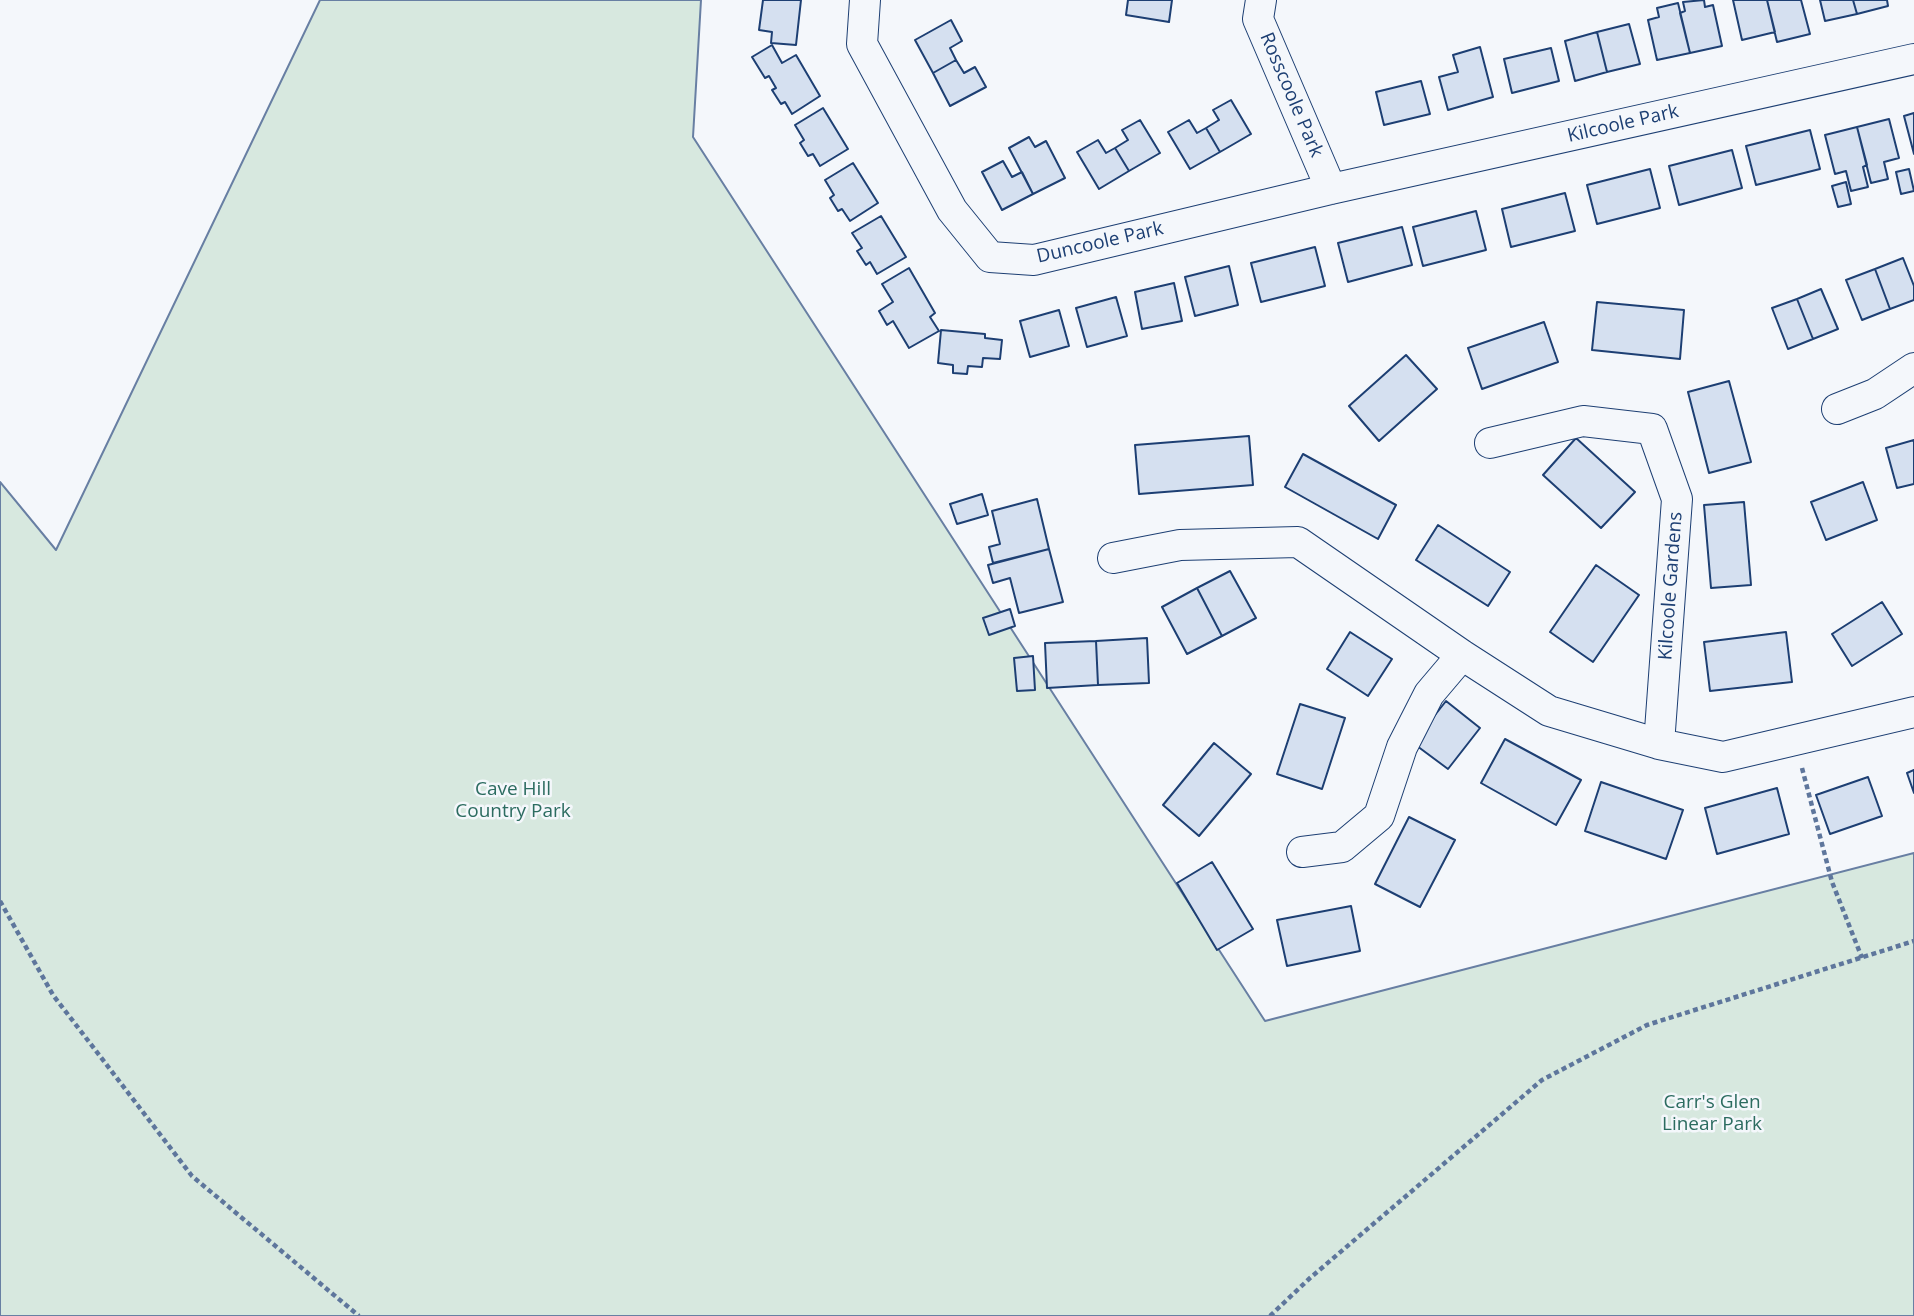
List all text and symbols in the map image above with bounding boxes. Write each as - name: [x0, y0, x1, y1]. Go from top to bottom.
- street label: Rosscoole Park: [1254, 29, 1328, 161]
- street label: Kilcoole Park: [1565, 100, 1681, 148]
- street label: Duncoole Park: [1034, 217, 1166, 269]
- street label: Kilcoole Gardens: [1654, 511, 1688, 661]
- park label: Cave Hill Country Park: [455, 779, 571, 823]
- park label: Carr's Glen Linear Park: [1662, 1092, 1762, 1136]

